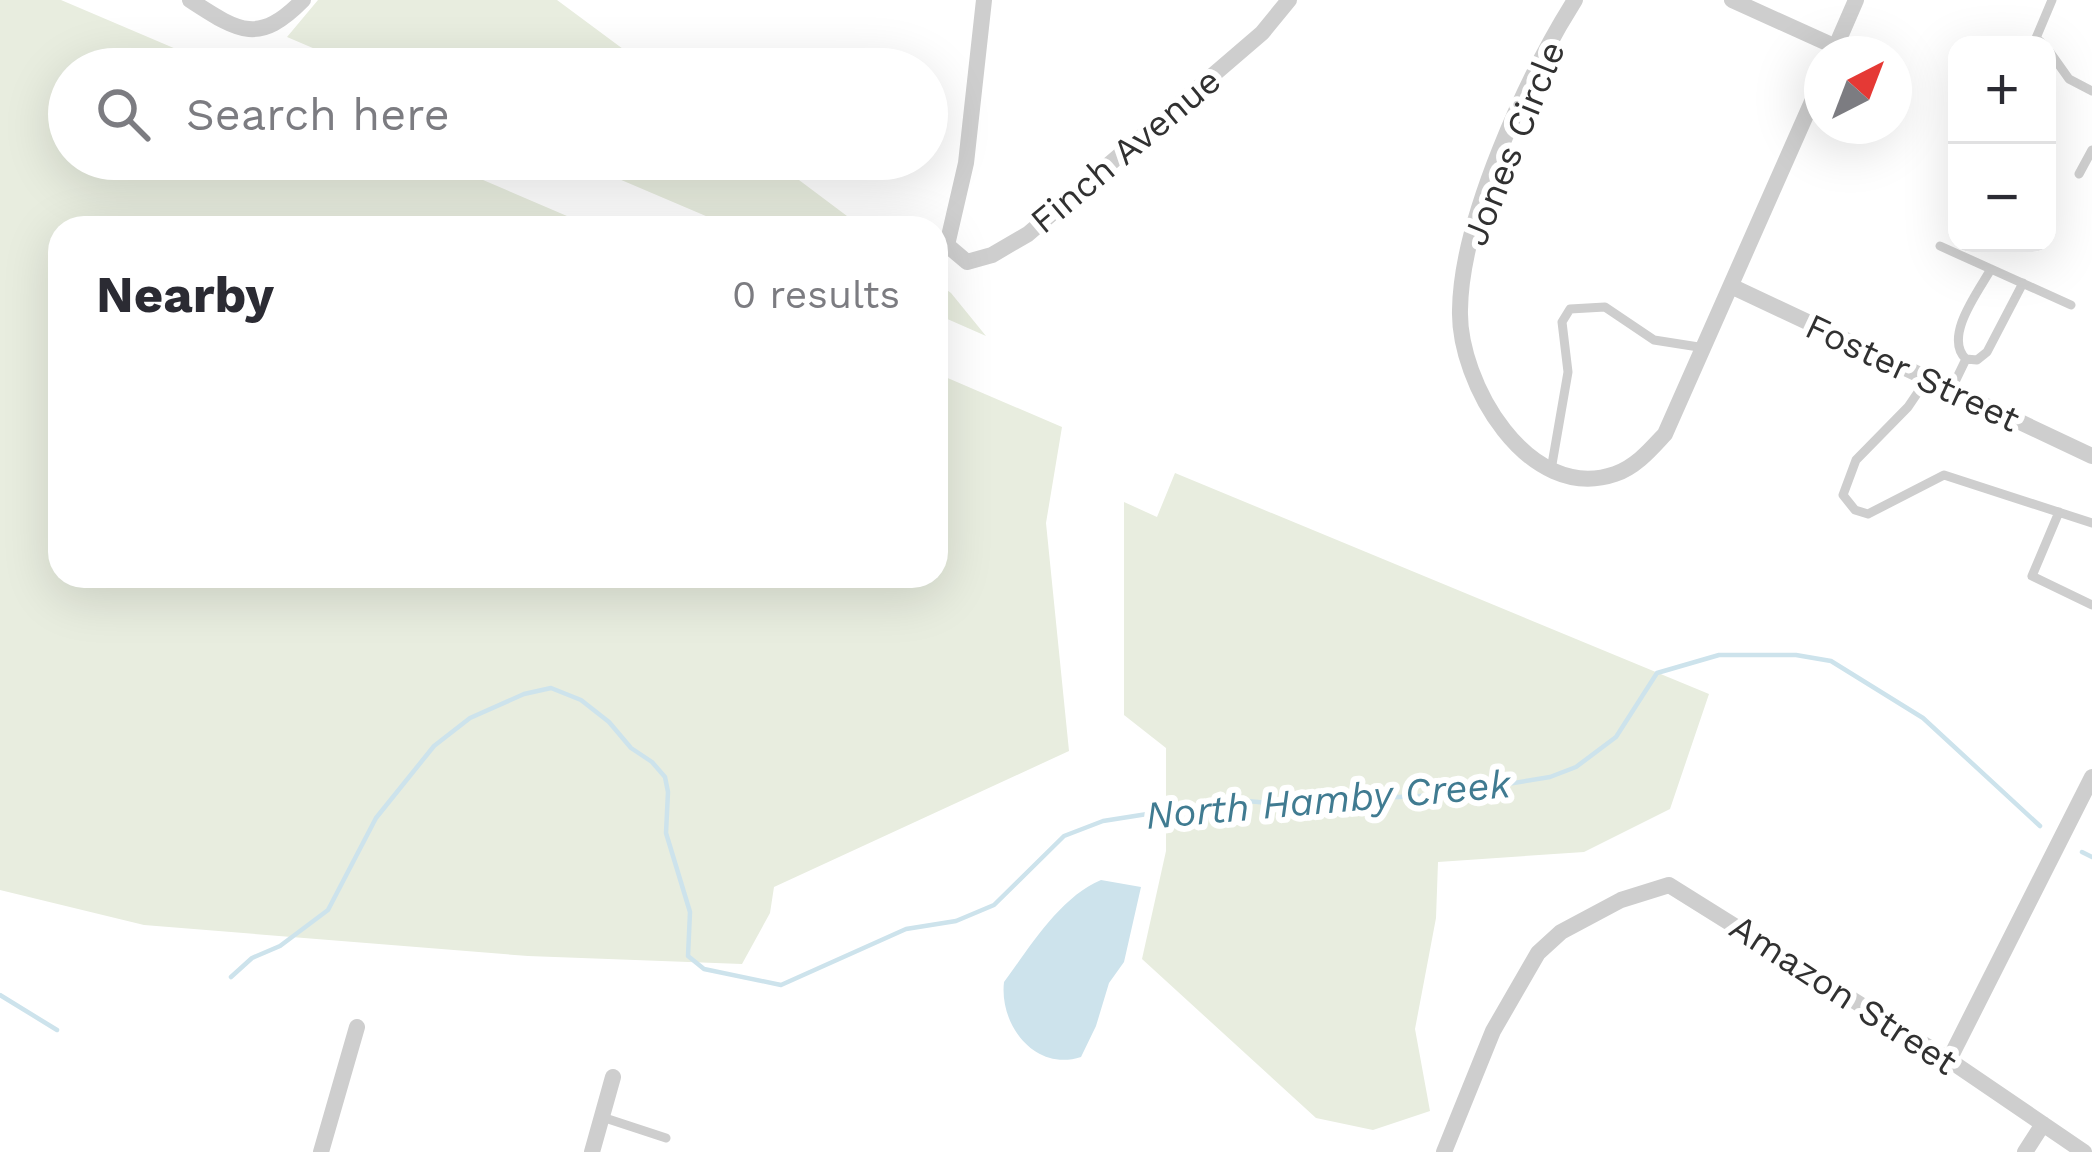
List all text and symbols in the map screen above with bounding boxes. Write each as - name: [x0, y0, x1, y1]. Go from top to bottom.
- street label: Jones Circle: [1454, 35, 1574, 252]
- north arrow: [1804, 36, 1912, 144]
- map controls: [1948, 36, 2056, 252]
- button: +: [1948, 36, 2056, 144]
- search box: [48, 48, 948, 180]
- street label: Finch Avenue: [1022, 59, 1229, 242]
- icon: search: [90, 81, 156, 147]
- text: Search here: [186, 88, 450, 141]
- button: −: [1948, 144, 2056, 252]
- text: Nearby: [96, 265, 274, 324]
- text: 0 results: [732, 272, 900, 317]
- street label: Foster Street: [1799, 305, 2026, 441]
- water label: North Hamby Creek: [1144, 761, 1514, 838]
- street label: Amazon Street: [1722, 906, 1965, 1084]

